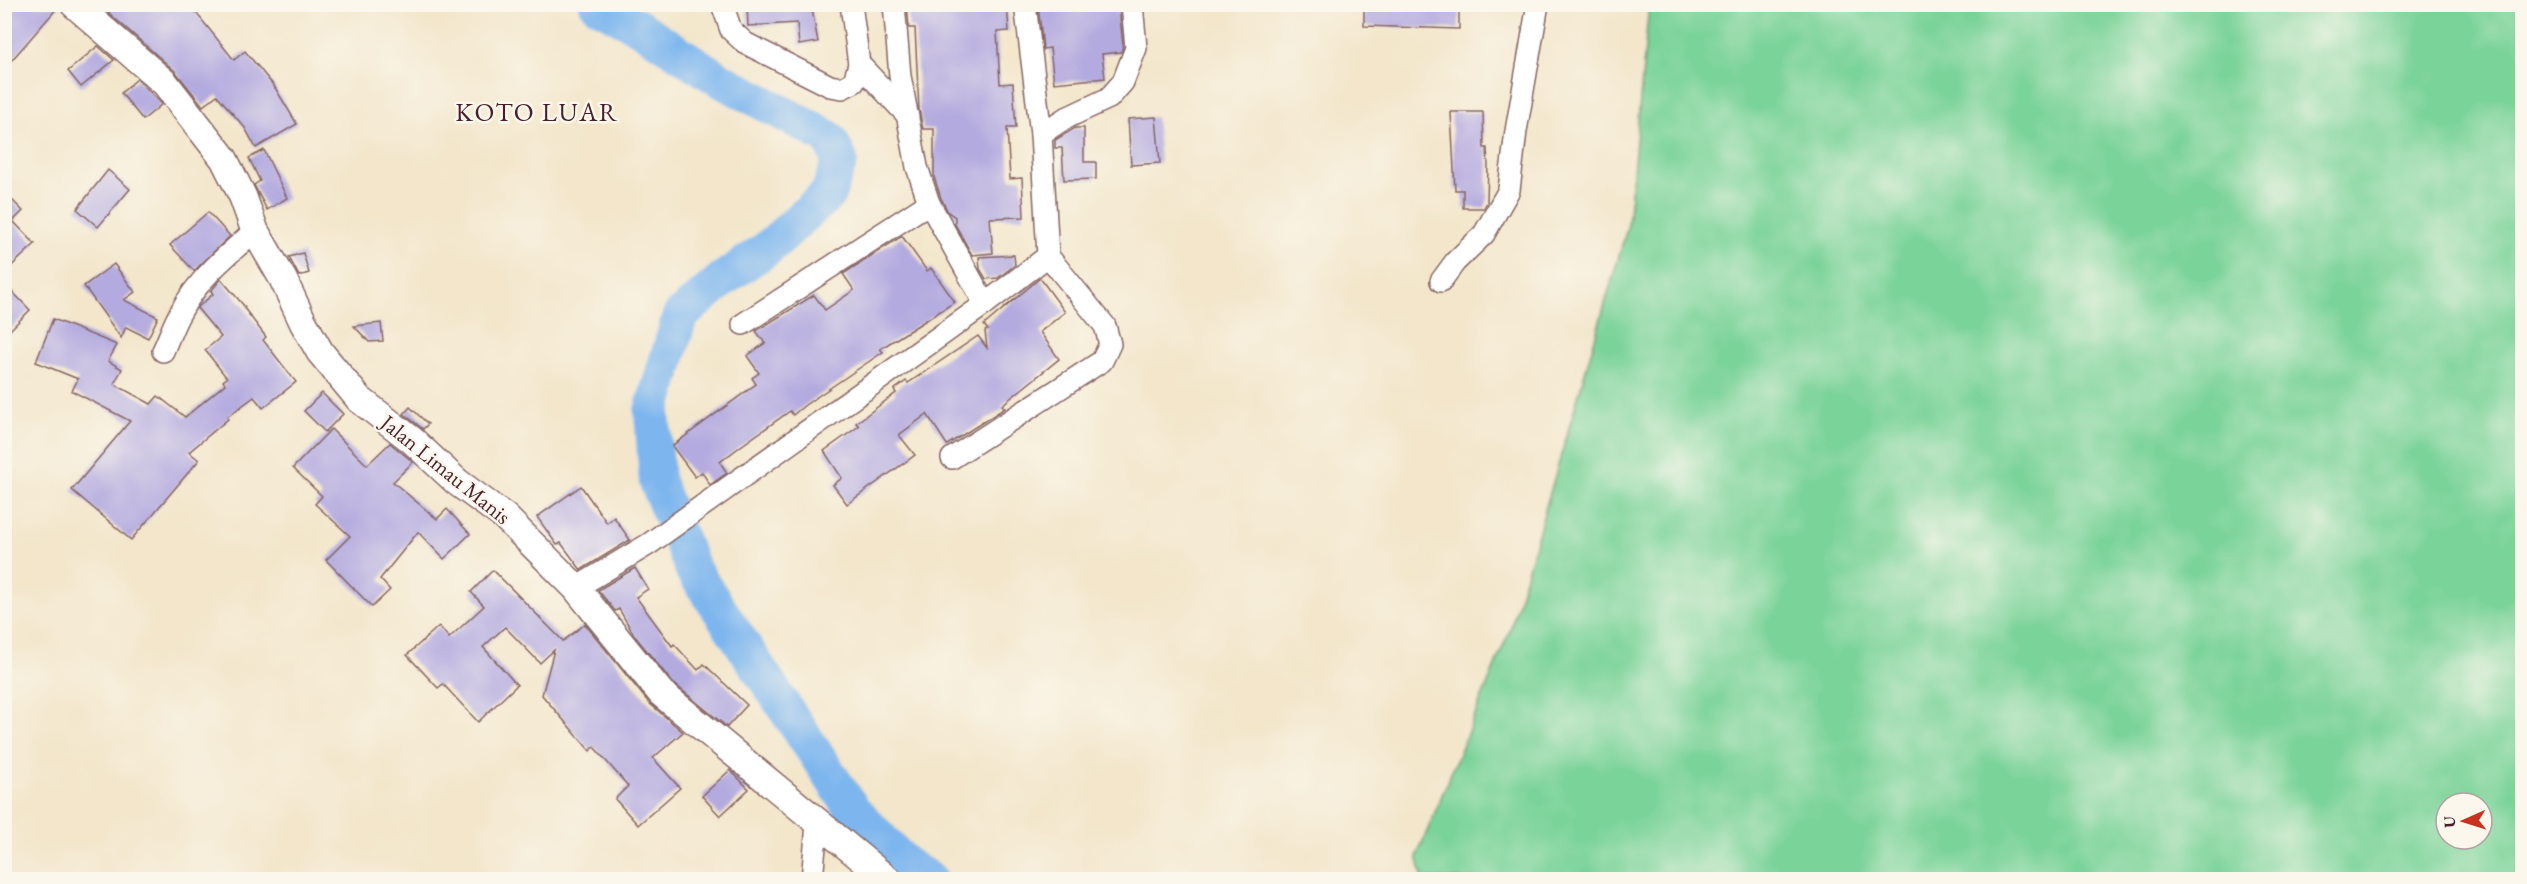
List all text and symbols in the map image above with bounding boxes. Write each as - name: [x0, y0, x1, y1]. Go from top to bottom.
- district label: KOTO LUAR: [455, 95, 619, 129]
- street label: Jalan Limau Manis: [373, 407, 516, 531]
- north arrow: [2434, 791, 2494, 851]
- text: U: [2439, 815, 2460, 828]

